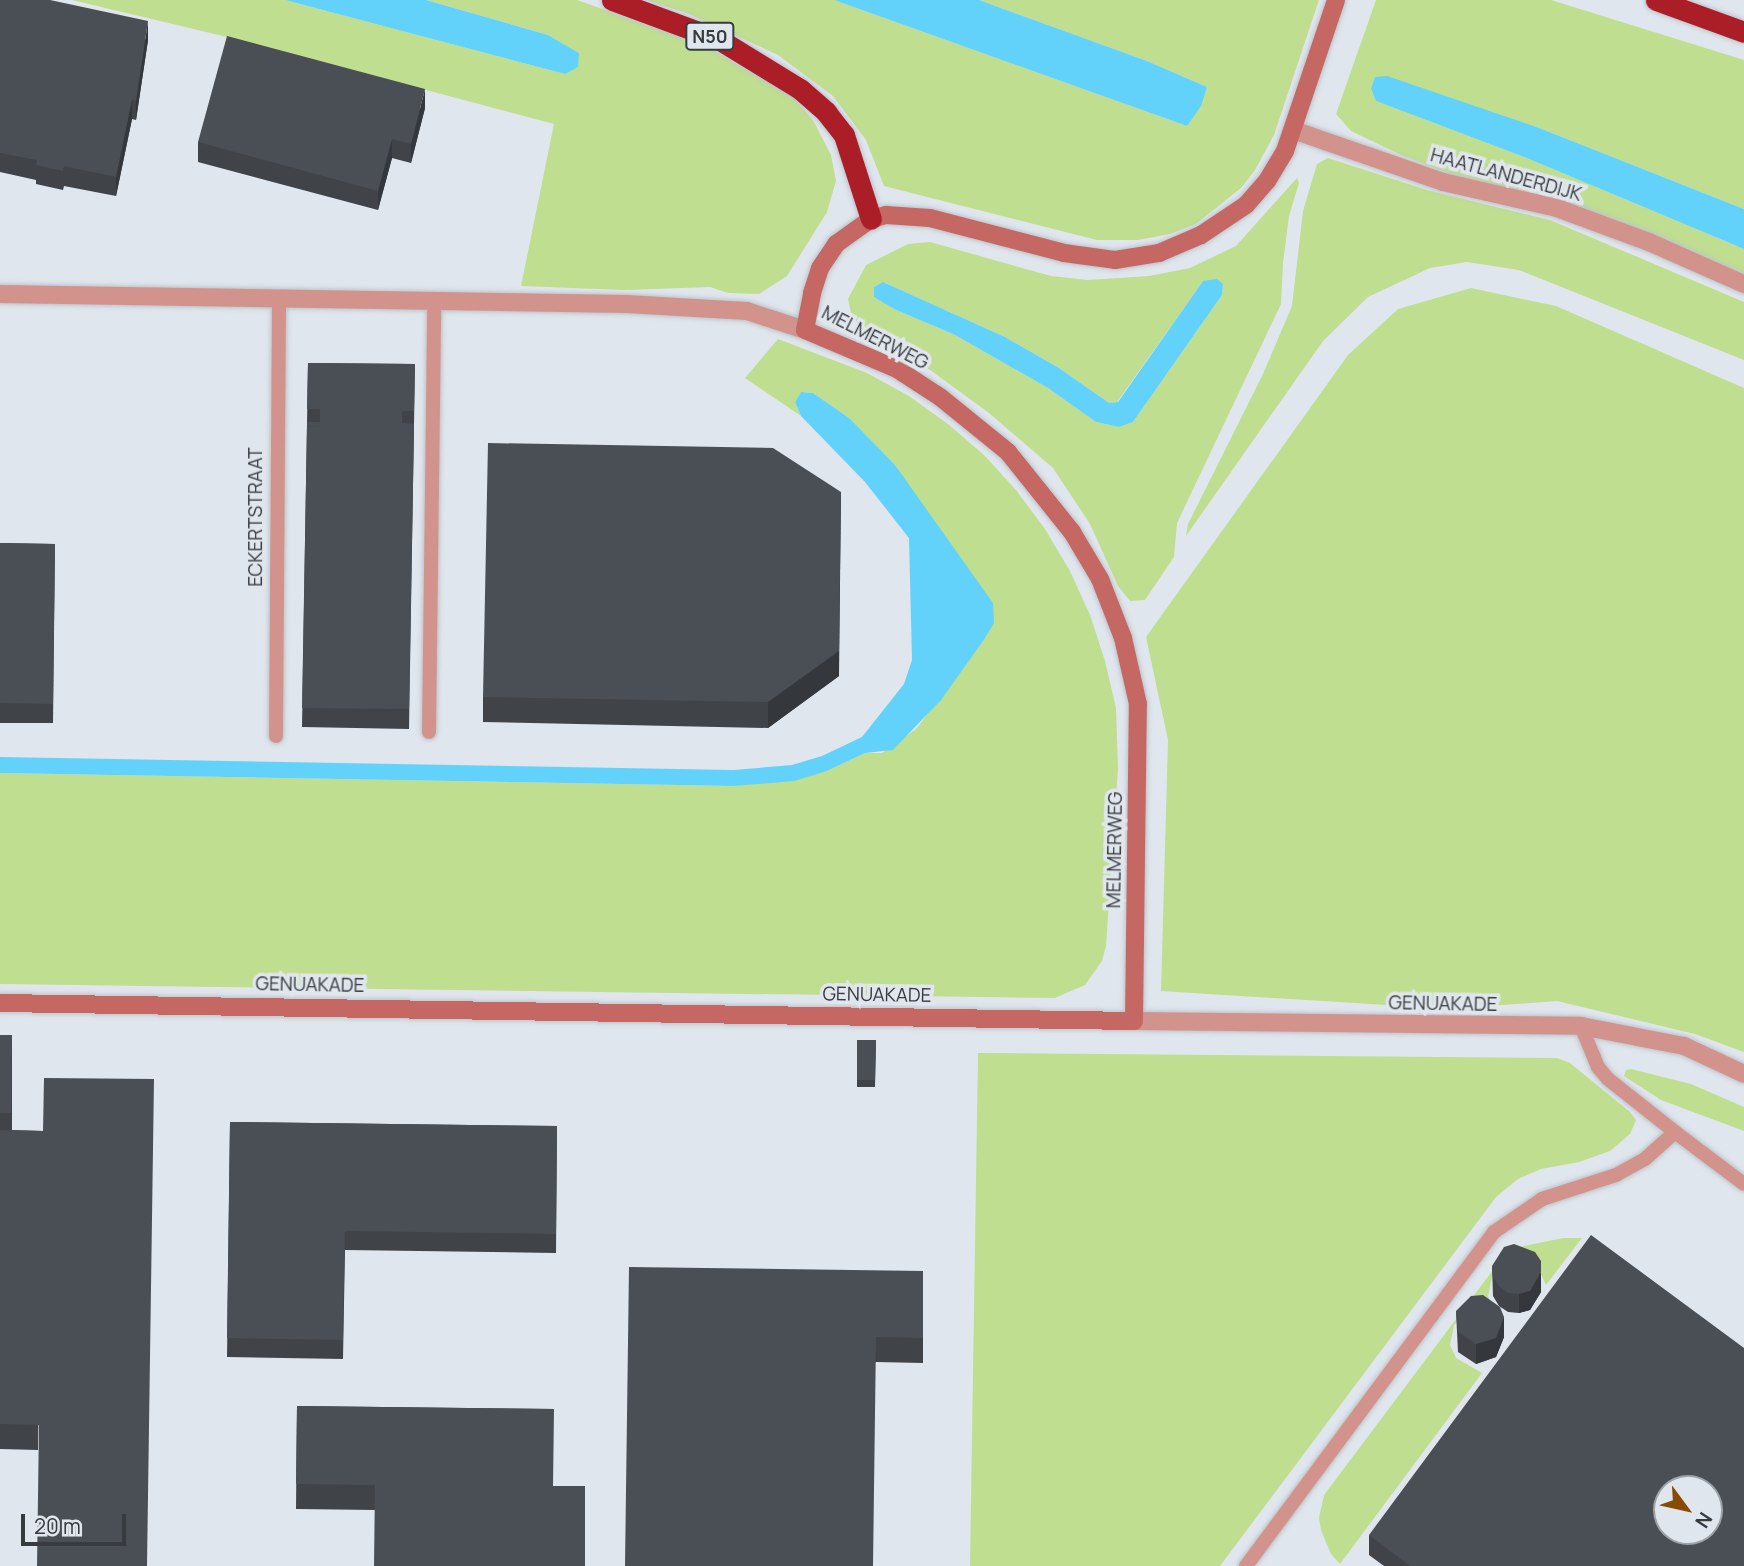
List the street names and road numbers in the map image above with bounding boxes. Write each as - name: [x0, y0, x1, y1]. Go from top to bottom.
- road number: N50: [684, 22, 736, 51]
- street label: HAATLANDERDIJK: [1428, 144, 1584, 206]
- street label: MELMERWEG: [818, 301, 932, 375]
- street label: ECKERTSTRAAT: [245, 447, 267, 587]
- street label: MELMERWEG: [1103, 791, 1127, 909]
- street label: GENUAKADE: [255, 973, 365, 997]
- street label: GENUAKADE: [822, 983, 932, 1007]
- street label: GENUAKADE: [1388, 992, 1498, 1016]

